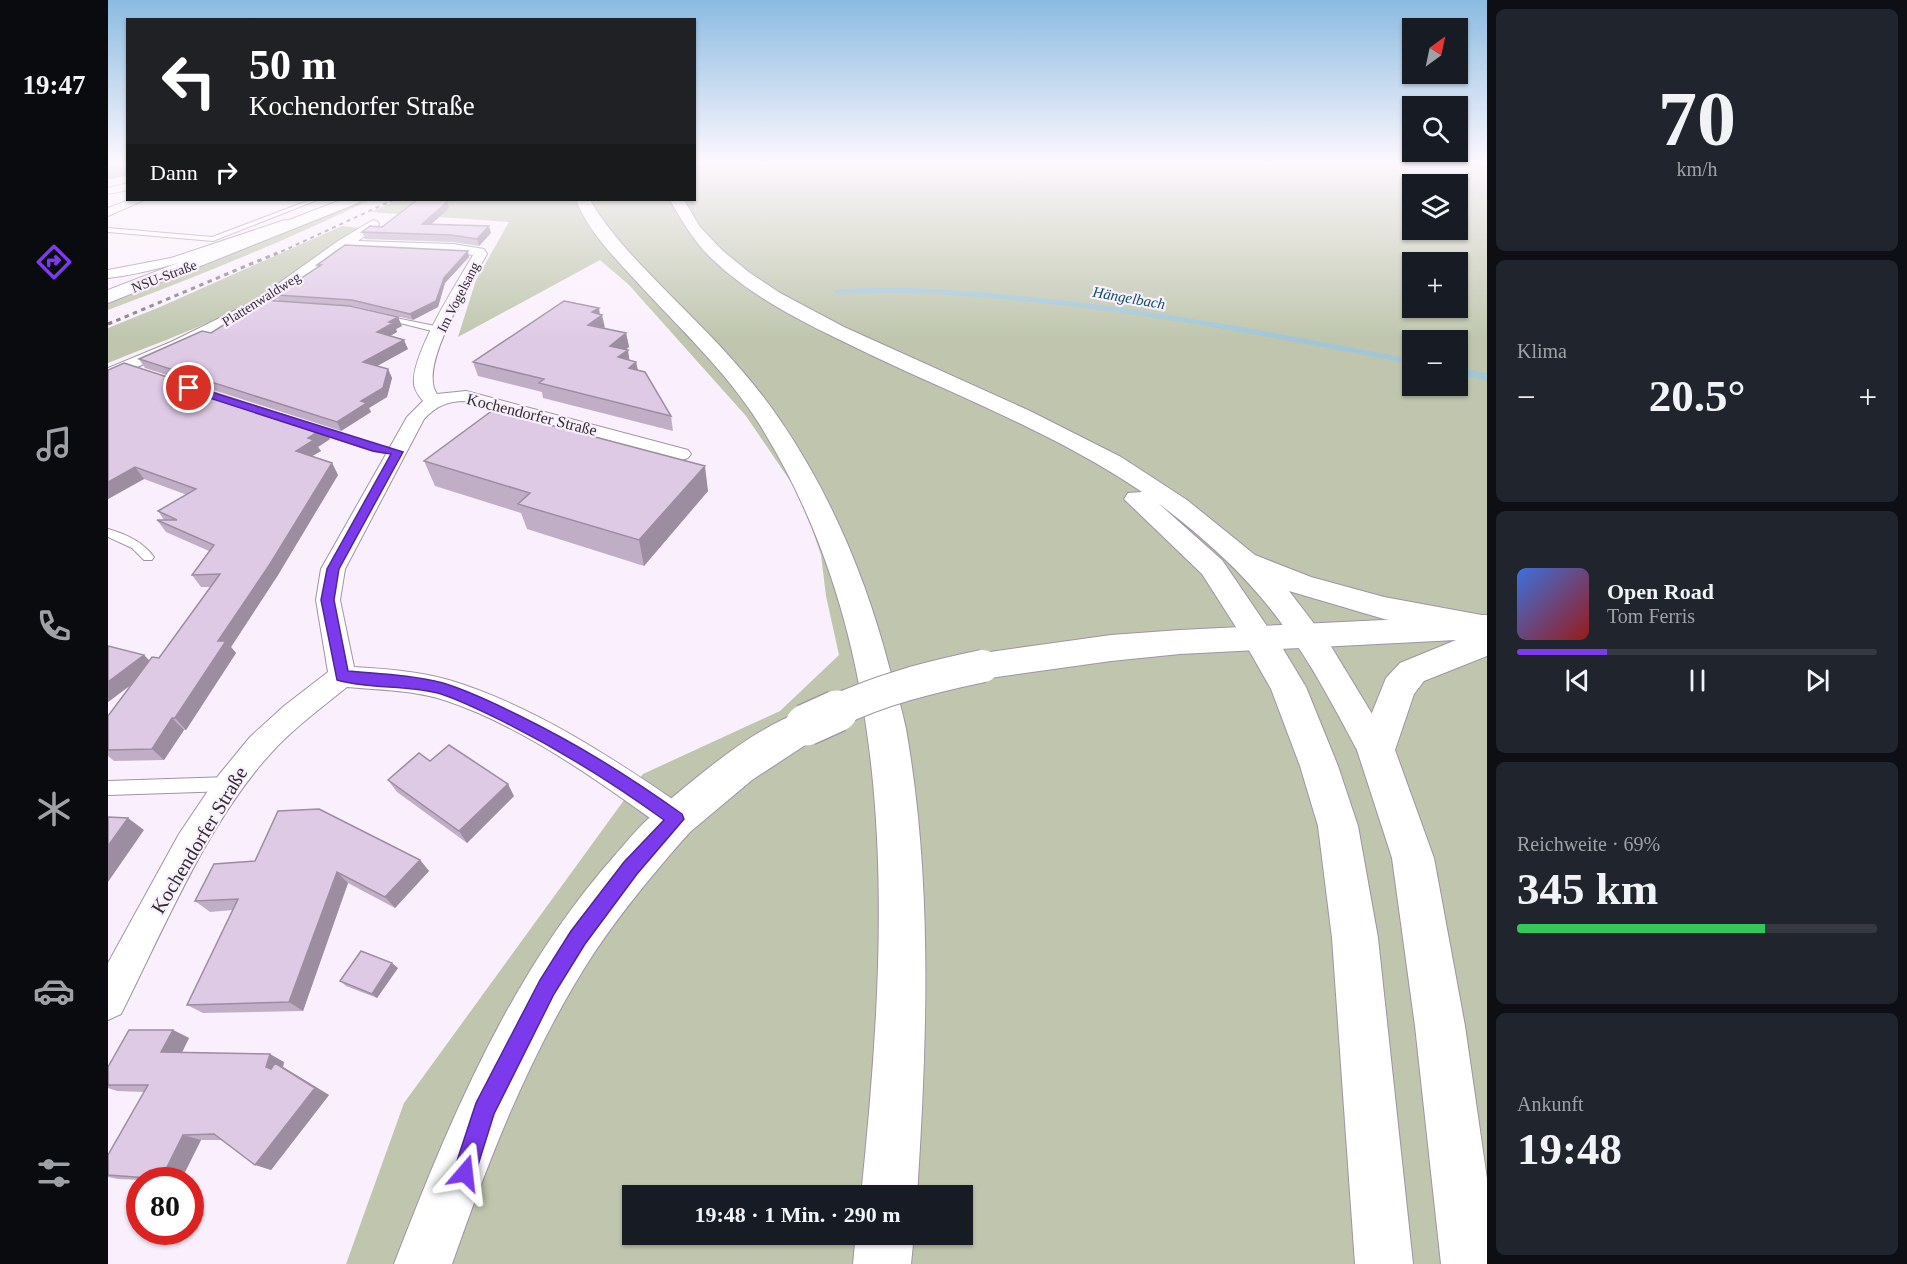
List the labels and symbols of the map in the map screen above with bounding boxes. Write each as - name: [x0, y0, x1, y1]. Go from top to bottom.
- north arrow: [1402, 18, 1468, 84]
- street label: NSU-Straße: [130, 257, 199, 296]
- street label: Im Vogelsang: [434, 260, 483, 335]
- street label: Plattenwaldweg: [219, 269, 303, 329]
- water label: Hängelbach: [1091, 284, 1166, 312]
- pin: [163, 362, 214, 413]
- street label: Kochendorfer Straße: [465, 390, 599, 439]
- street label: Kochendorfer Straße: [147, 763, 252, 917]
- position arrow: [433, 1141, 497, 1205]
- speed limit sign: 80: [126, 1167, 204, 1245]

